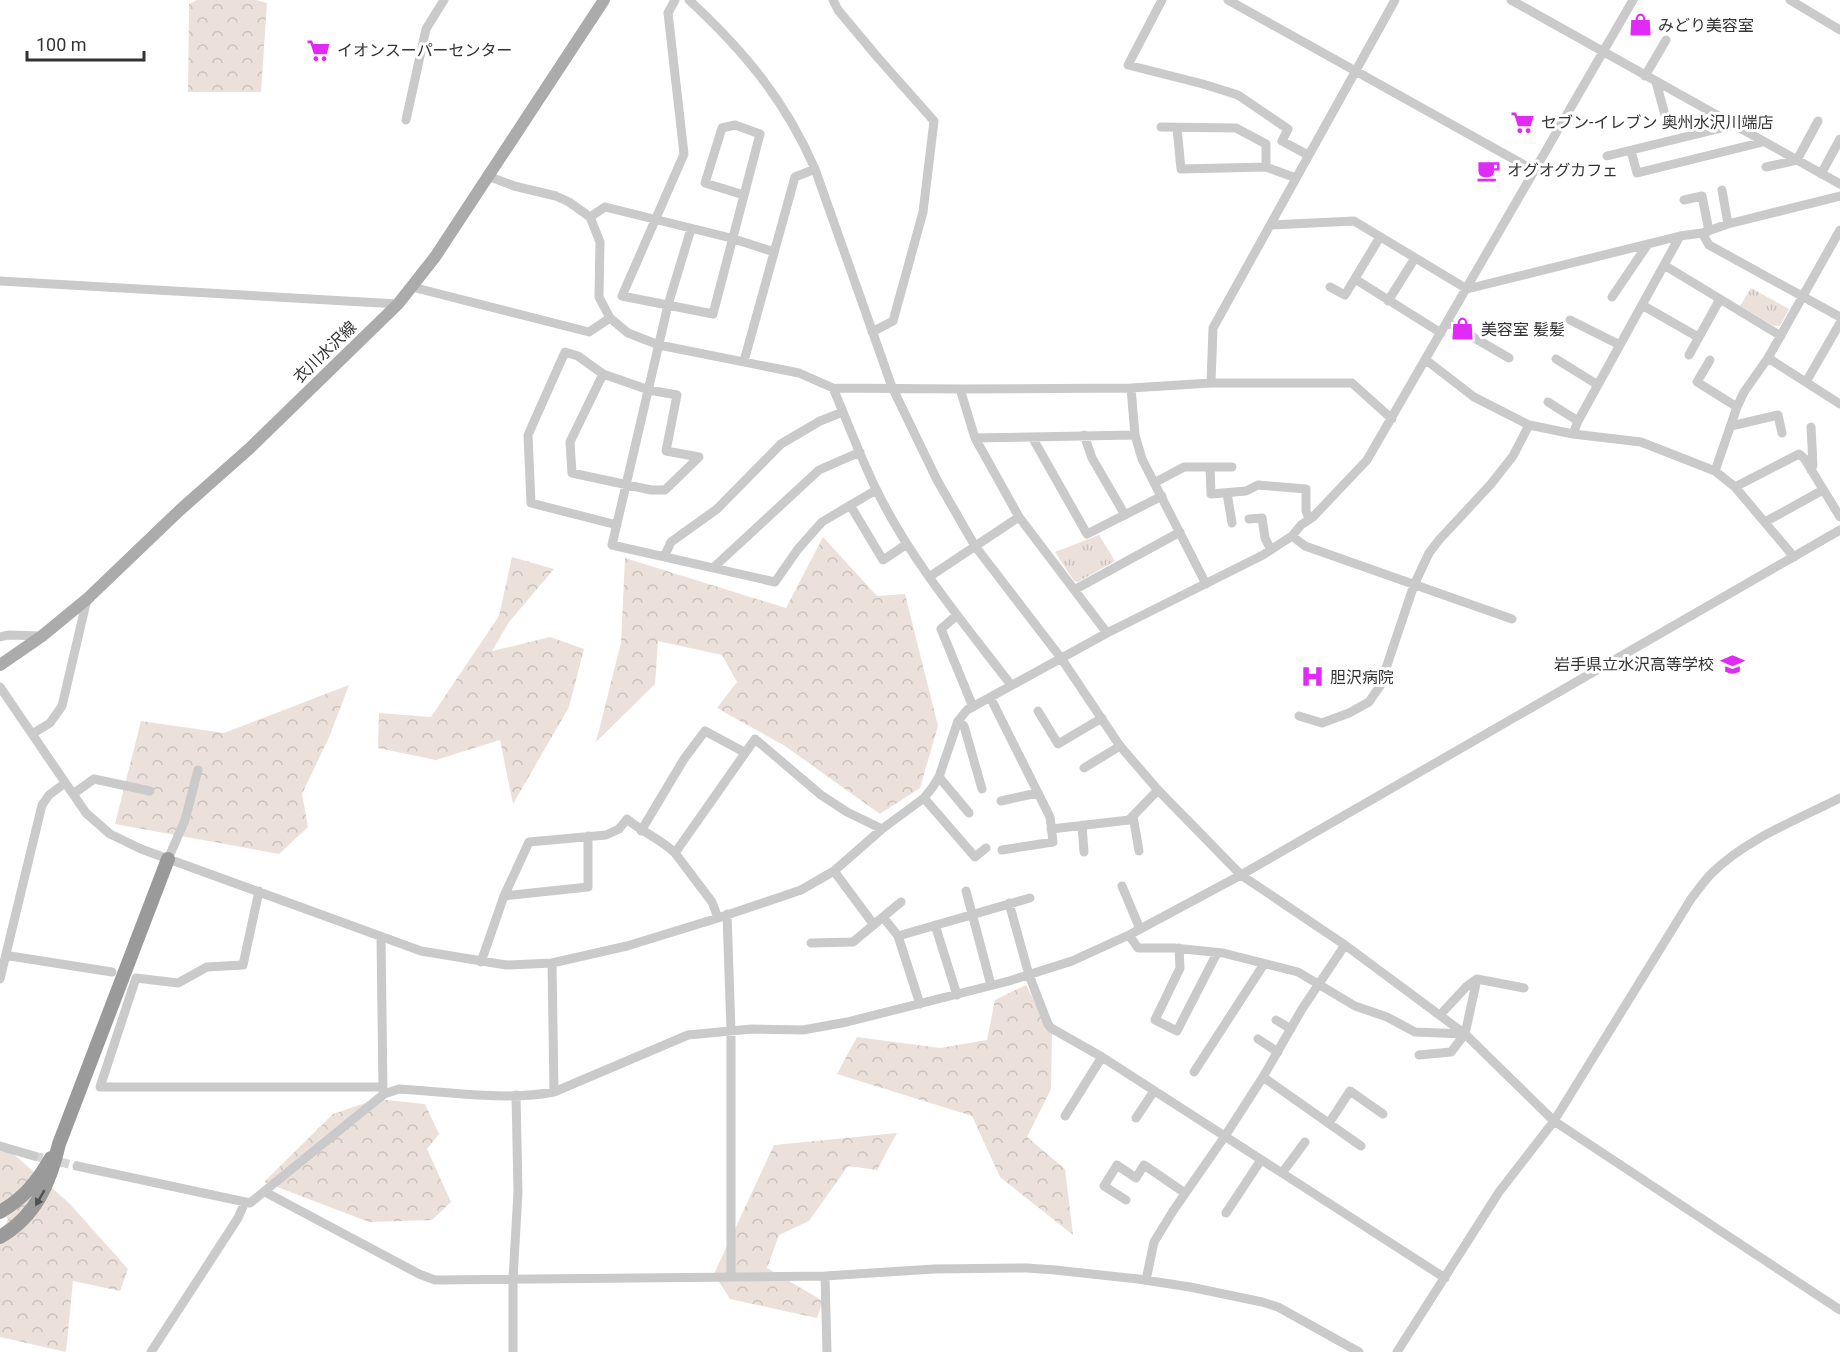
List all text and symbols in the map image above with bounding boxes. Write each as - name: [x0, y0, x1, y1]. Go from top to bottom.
- shop icon: みどり美容室: [1627, 12, 1653, 38]
- place label: みどり美容室: [1658, 16, 1754, 35]
- scale bar: [27, 24, 144, 62]
- text: 100 m: [36, 34, 87, 55]
- supermarket icon: イオンスーパーセンター: [306, 37, 332, 63]
- place label: イオンスーパーセンター: [337, 41, 513, 60]
- supermarket icon: セブン-イレブン 奥州水沢川端店: [1510, 109, 1536, 135]
- place label: セブン-イレブン 奥州水沢川端店: [1541, 113, 1773, 132]
- cafe icon: オグオグカフェ: [1476, 157, 1502, 183]
- place label: オグオグカフェ: [1507, 161, 1618, 180]
- shop icon: 美容室 髪髪: [1450, 316, 1476, 342]
- street label: 衣川水沢線: [290, 317, 360, 387]
- place label: 美容室 髪髪: [1481, 320, 1565, 339]
- school or university icon: 岩手県立水沢高等学校: [1719, 651, 1745, 677]
- place label: 岩手県立水沢高等学校: [1554, 655, 1714, 674]
- hospital icon: 胆沢病院: [1299, 664, 1325, 690]
- place label: 胆沢病院: [1330, 668, 1394, 687]
- one-way arrow: [35, 1190, 46, 1206]

